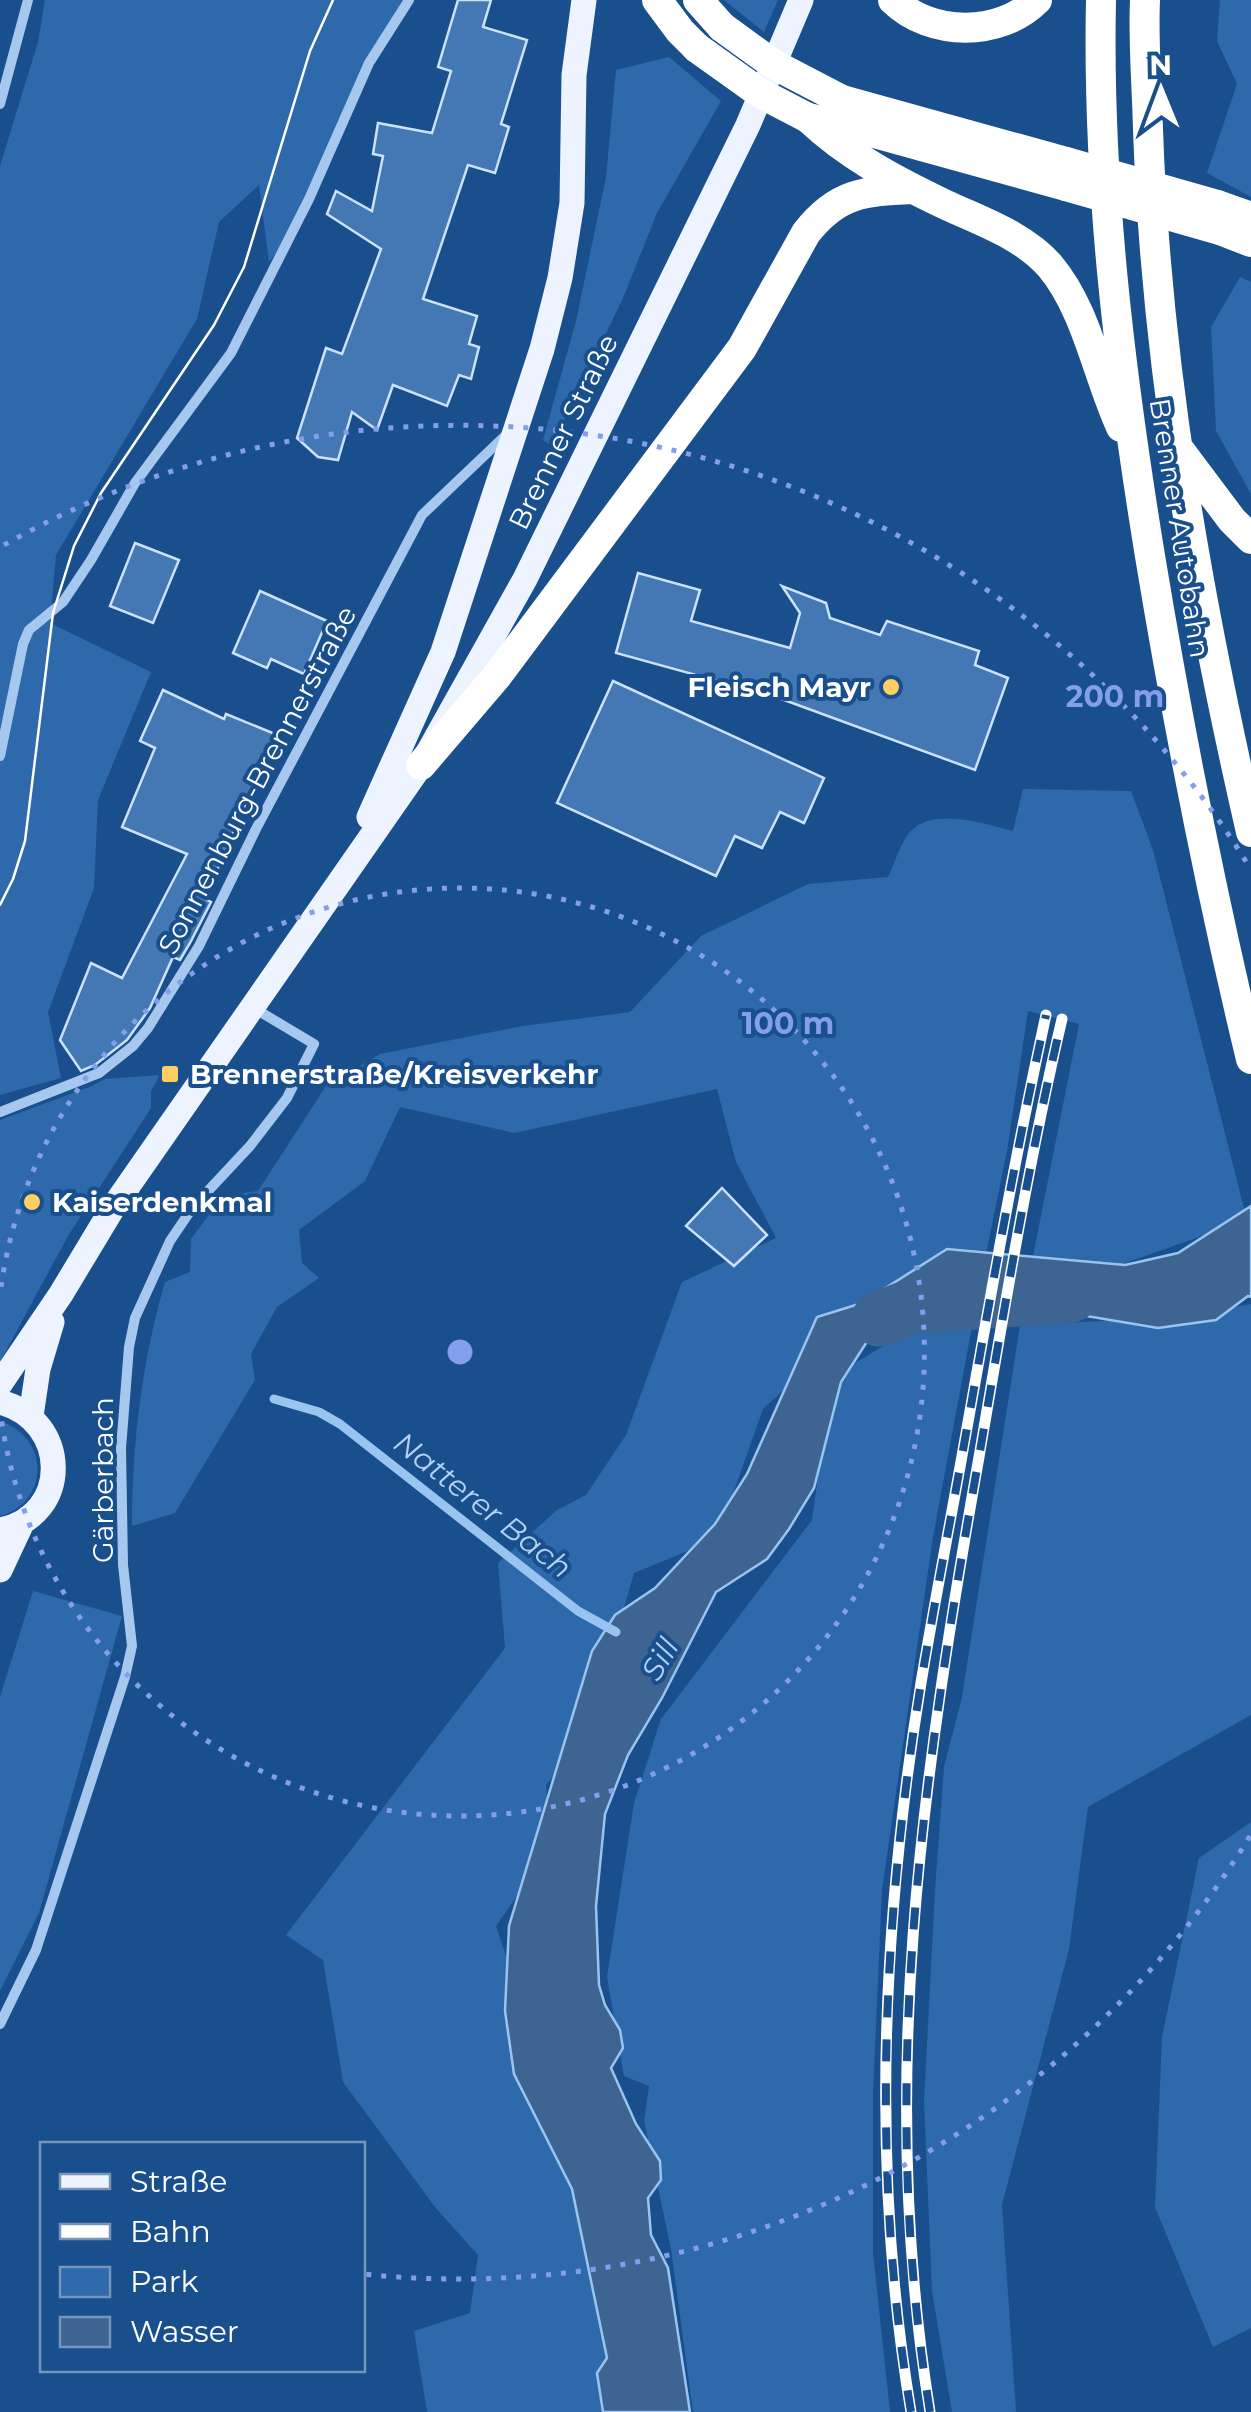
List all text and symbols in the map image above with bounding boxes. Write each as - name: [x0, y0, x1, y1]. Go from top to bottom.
- north arrow: [1111, 40, 1211, 140]
- text: N: [1149, 48, 1172, 82]
- street label: Brenner Straße: [501, 329, 625, 535]
- street label: Brenner Autobahn: [1143, 396, 1217, 660]
- street label: Sonnenburg-Brennerstraße: [151, 600, 363, 960]
- place label: Fleisch Mayr: [687, 670, 871, 704]
- marker: Fleisch Mayr: [880, 676, 902, 698]
- text: 200 m: [1066, 678, 1164, 715]
- text: 100 m: [742, 1005, 834, 1042]
- place label: Brennerstraße/Kreisverkehr: [190, 1057, 599, 1091]
- marker: Brennerstraße/Kreisverkehr: [159, 1063, 181, 1085]
- place label: Kaiserdenkmal: [52, 1185, 272, 1219]
- marker: Kaiserdenkmal: [21, 1191, 43, 1213]
- centre of rings: [442, 1334, 478, 1370]
- street label: Gärberbach: [86, 1397, 120, 1563]
- water label: Natterer Bach: [387, 1424, 579, 1586]
- water label: Sill: [633, 1631, 687, 1687]
- legend: [40, 2142, 365, 2372]
- text: Straße: [130, 2163, 227, 2200]
- text: Bahn: [130, 2213, 211, 2250]
- text: Park: [130, 2263, 199, 2300]
- text: Wasser: [130, 2313, 239, 2350]

